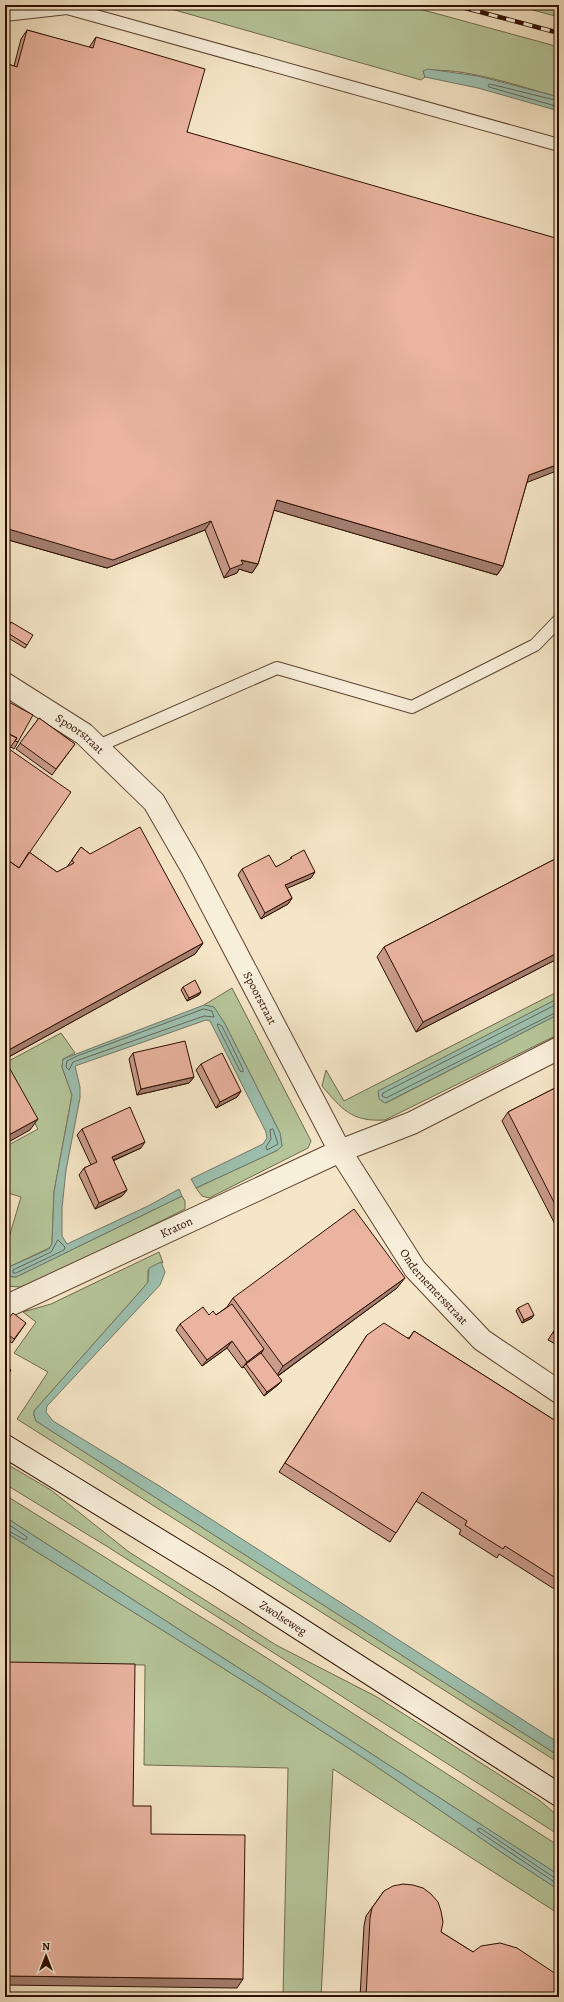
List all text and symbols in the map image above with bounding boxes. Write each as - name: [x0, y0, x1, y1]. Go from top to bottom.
- street label: Spoorstraat: [52, 710, 108, 757]
- street label: Spoorstraat: [240, 969, 280, 1027]
- street label: Kraton: [157, 1213, 196, 1242]
- street label: Ondernemersstraat: [396, 1246, 472, 1328]
- street label: Zwolseweg: [256, 1597, 310, 1639]
- north arrow: [26, 1936, 66, 1976]
- text: N: [42, 1939, 50, 1954]

